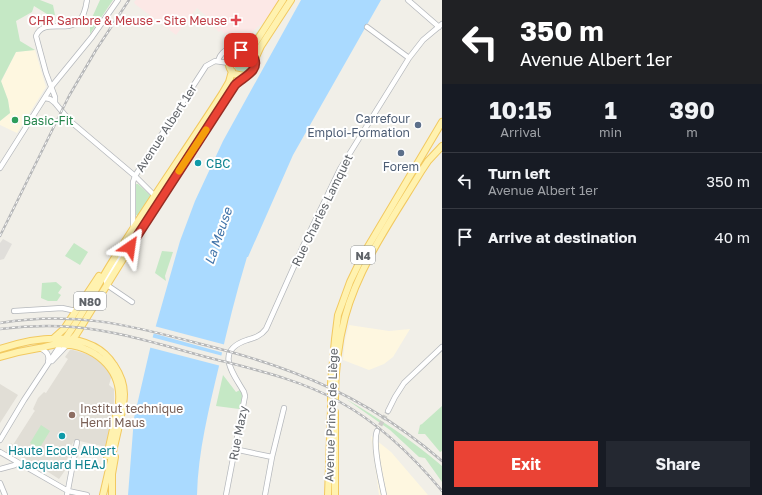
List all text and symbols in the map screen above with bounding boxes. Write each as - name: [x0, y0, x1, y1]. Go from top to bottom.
- place label: CHR Sambre & Meuse - Site Meuse: [29, 13, 227, 28]
- marker: CHR Sambre & Meuse - Site Meuse: [230, 14, 242, 26]
- text: 350 m: [520, 14, 604, 47]
- icon: left: [454, 16, 506, 68]
- pin: [224, 33, 258, 67]
- icon: arrive: [230, 39, 252, 61]
- text: Avenue Albert 1er: [520, 48, 672, 70]
- street label: Avenue Albert 1er: [132, 81, 200, 175]
- text: 10:15: [489, 95, 552, 124]
- text: 1: [604, 95, 617, 124]
- text: 390: [669, 95, 715, 124]
- place label: Carrefour Emploi-Formation: [307, 111, 410, 140]
- place label: Basic-Fit: [23, 113, 74, 128]
- marker: Basic-Fit: [10, 115, 20, 125]
- marker: Carrefour Emploi-Formation: [413, 120, 423, 130]
- text: Arrival: [500, 124, 541, 140]
- text: min: [599, 124, 622, 140]
- text: m: [686, 124, 698, 140]
- marker: Forem: [396, 148, 406, 158]
- street label: Rue Charles Lamquet: [288, 151, 356, 269]
- place label: CBC: [206, 156, 230, 171]
- marker: CBC: [193, 158, 203, 168]
- place label: Forem: [383, 159, 419, 174]
- text: Turn left: [488, 164, 550, 182]
- icon: left: [454, 170, 476, 192]
- text: 350 m: [706, 172, 750, 190]
- text: Avenue Albert 1er: [488, 182, 598, 198]
- water label: La Meuse: [201, 204, 236, 267]
- position arrow: [109, 226, 151, 268]
- icon: arrive: [454, 226, 476, 248]
- text: Arrive at destination: [488, 228, 637, 246]
- text: 40 m: [715, 228, 750, 246]
- road number: N4: [351, 246, 375, 264]
- road number: N80: [74, 292, 106, 310]
- street label: Avenue Prince de Liège: [321, 348, 341, 482]
- place label: Institut technique Henri Maus: [80, 401, 183, 430]
- street label: Rue Mazy: [225, 404, 251, 462]
- marker: Institut technique Henri Maus: [67, 410, 77, 420]
- marker: Haute Ecole Albert Jacquard HEAJ: [57, 431, 67, 441]
- button: Exit: [454, 441, 598, 487]
- button: Share: [606, 441, 750, 487]
- place label: Haute Ecole Albert Jacquard HEAJ: [8, 443, 116, 472]

